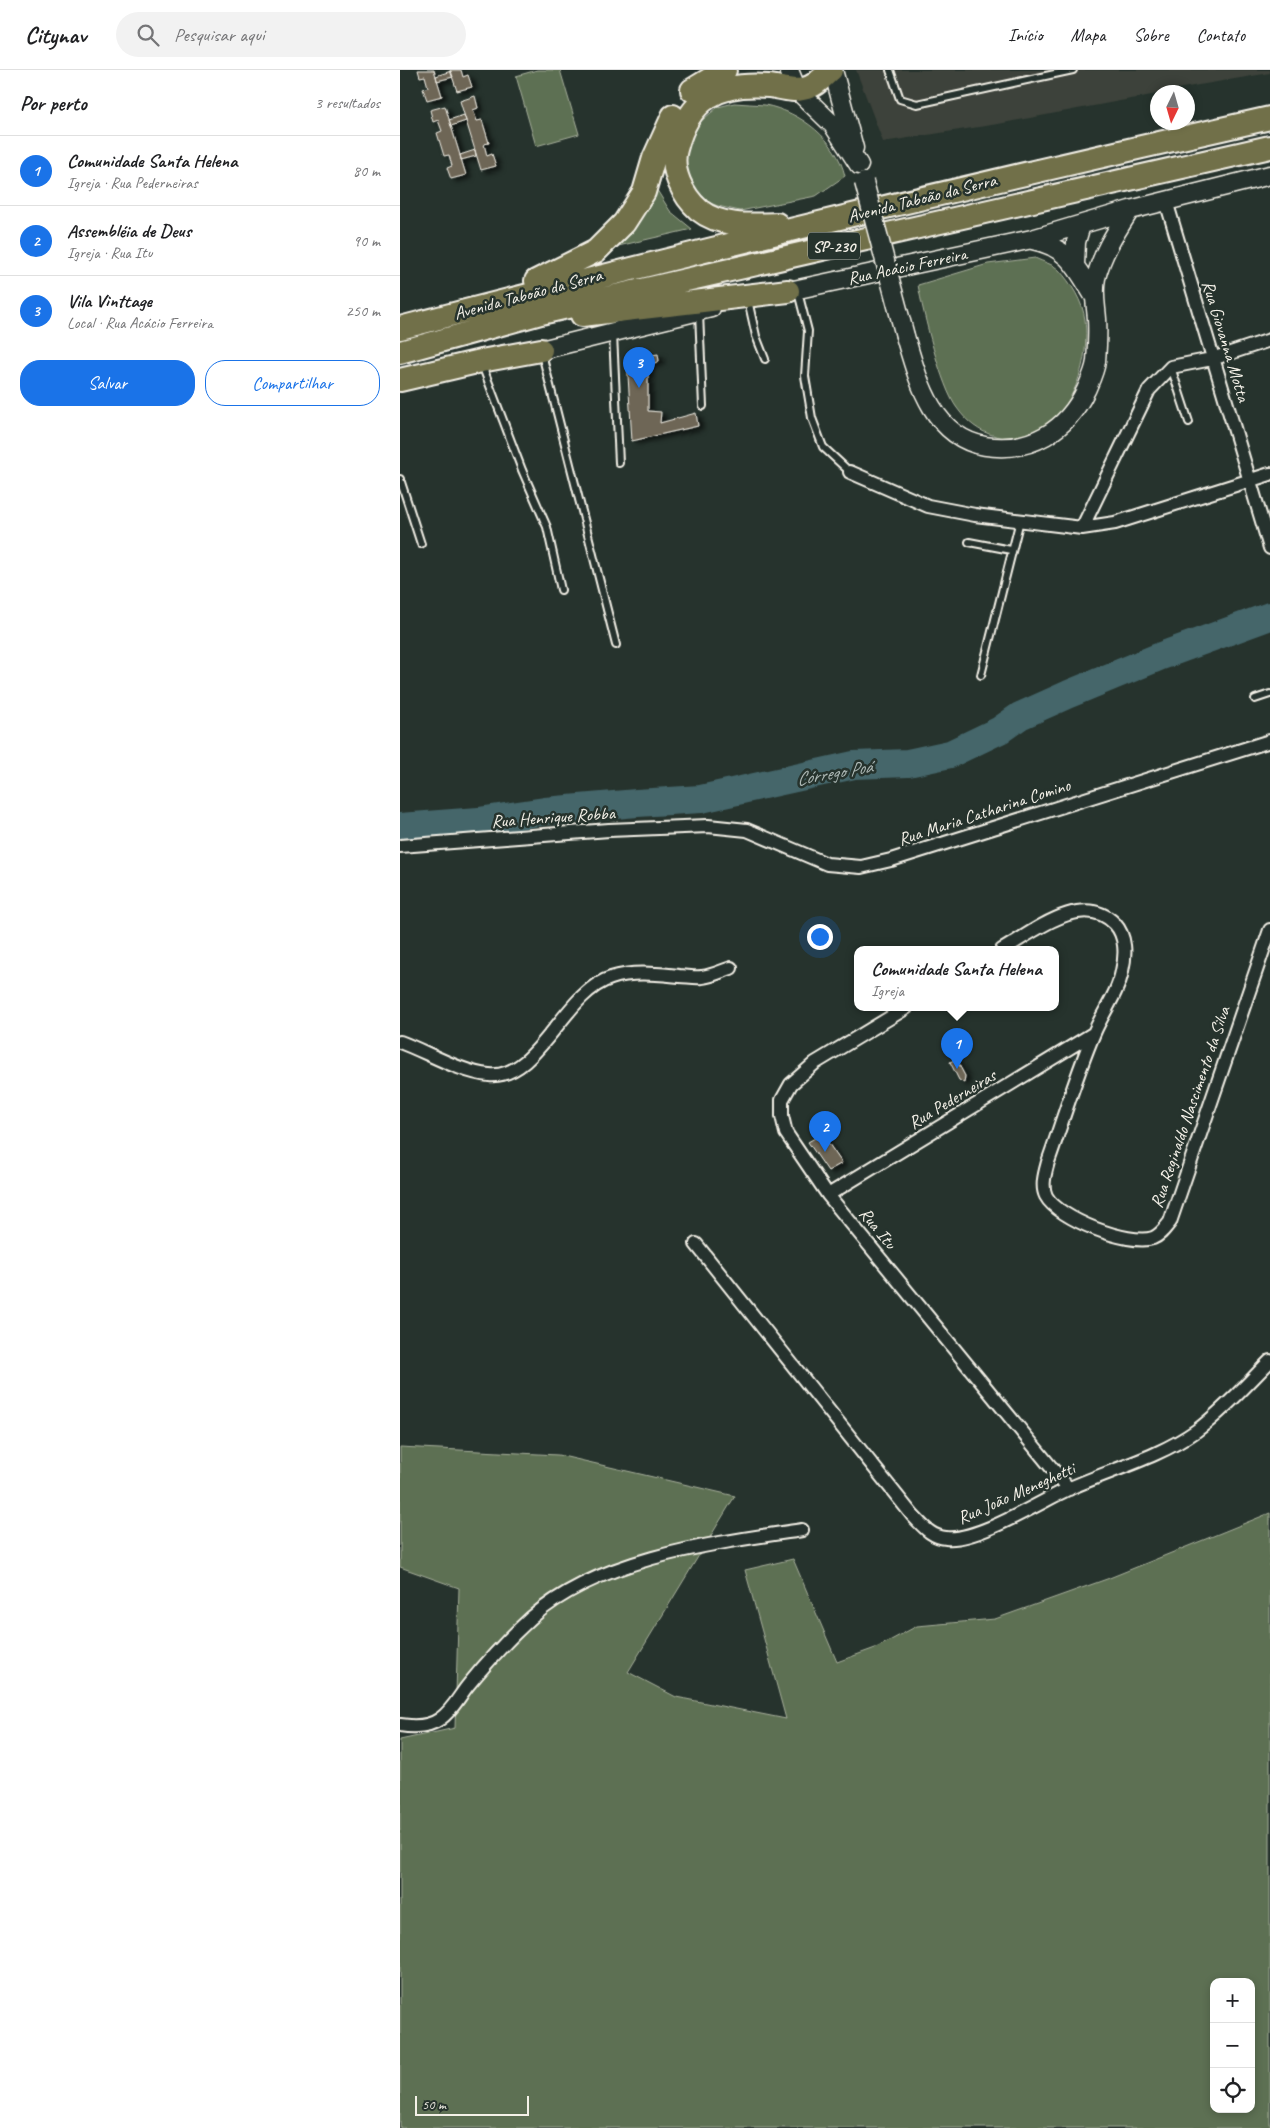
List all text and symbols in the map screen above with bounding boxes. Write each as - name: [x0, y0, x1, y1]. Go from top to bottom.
- search box: [116, 12, 466, 57]
- text: Citynav: [25, 20, 86, 50]
- icon: search: [134, 21, 162, 49]
- text: Pesquisar aqui: [174, 23, 265, 47]
- text: Início: [1008, 24, 1043, 46]
- text: Mapa: [1071, 24, 1105, 46]
- text: Sobre: [1133, 24, 1169, 46]
- text: Contato: [1197, 24, 1245, 46]
- north arrow: [1150, 85, 1195, 130]
- text: Por perto: [20, 90, 87, 116]
- text: 3 resultados: [315, 93, 380, 113]
- text: Comunidade Santa Helena: [67, 149, 238, 173]
- text: 1: [32, 161, 40, 181]
- text: 80 m: [353, 161, 380, 181]
- street label: Avenida Taboão da Serra: [845, 169, 1000, 227]
- text: Igreja · Rua Pederneiras: [67, 173, 198, 193]
- text: Assembléia de Deus: [67, 219, 191, 243]
- text: 2: [32, 231, 40, 251]
- text: 90 m: [353, 231, 380, 251]
- road number: SP-230: [808, 232, 860, 260]
- street label: Rua Acácio Ferreira: [845, 242, 970, 289]
- text: Igreja · Rua Itu: [67, 243, 152, 263]
- street label: Avenida Taboão da Serra: [452, 263, 606, 324]
- street label: Rua Giovanna Motta: [1197, 278, 1255, 406]
- text: Vila Vinttage: [67, 289, 152, 313]
- text: 3: [32, 301, 40, 321]
- text: 250 m: [346, 301, 380, 321]
- text: Local · Rua Acácio Ferreira: [67, 313, 213, 333]
- pin: 3: [623, 347, 655, 388]
- button: Salvar: [20, 360, 195, 406]
- button: Compartilhar: [205, 360, 380, 406]
- water label: Córrego Poá: [794, 754, 879, 791]
- street label: Rua Maria Catharina Comino: [895, 773, 1074, 850]
- street label: Rua Henrique Robba: [491, 802, 617, 832]
- your location: [807, 924, 833, 950]
- popup: [854, 946, 1059, 1011]
- text: Comunidade Santa Helena: [871, 957, 1042, 981]
- text: Igreja: [871, 981, 904, 1001]
- street label: Rua Reginaldo Nascimento da Silva: [1145, 1002, 1235, 1211]
- pin: 1: [941, 1028, 973, 1069]
- street label: Rua Pederneiras: [904, 1063, 1001, 1134]
- pin: 2: [809, 1111, 841, 1152]
- street label: Rua Itu: [855, 1203, 902, 1254]
- street label: Rua João Meneghetti: [954, 1456, 1081, 1529]
- map controls: [1210, 1978, 1255, 2113]
- button: +: [1210, 1978, 1255, 2023]
- button: −: [1210, 2023, 1255, 2068]
- button: locate: [1210, 2068, 1255, 2113]
- scale bar: [415, 2093, 529, 2116]
- text: 50 m: [422, 2096, 446, 2113]

